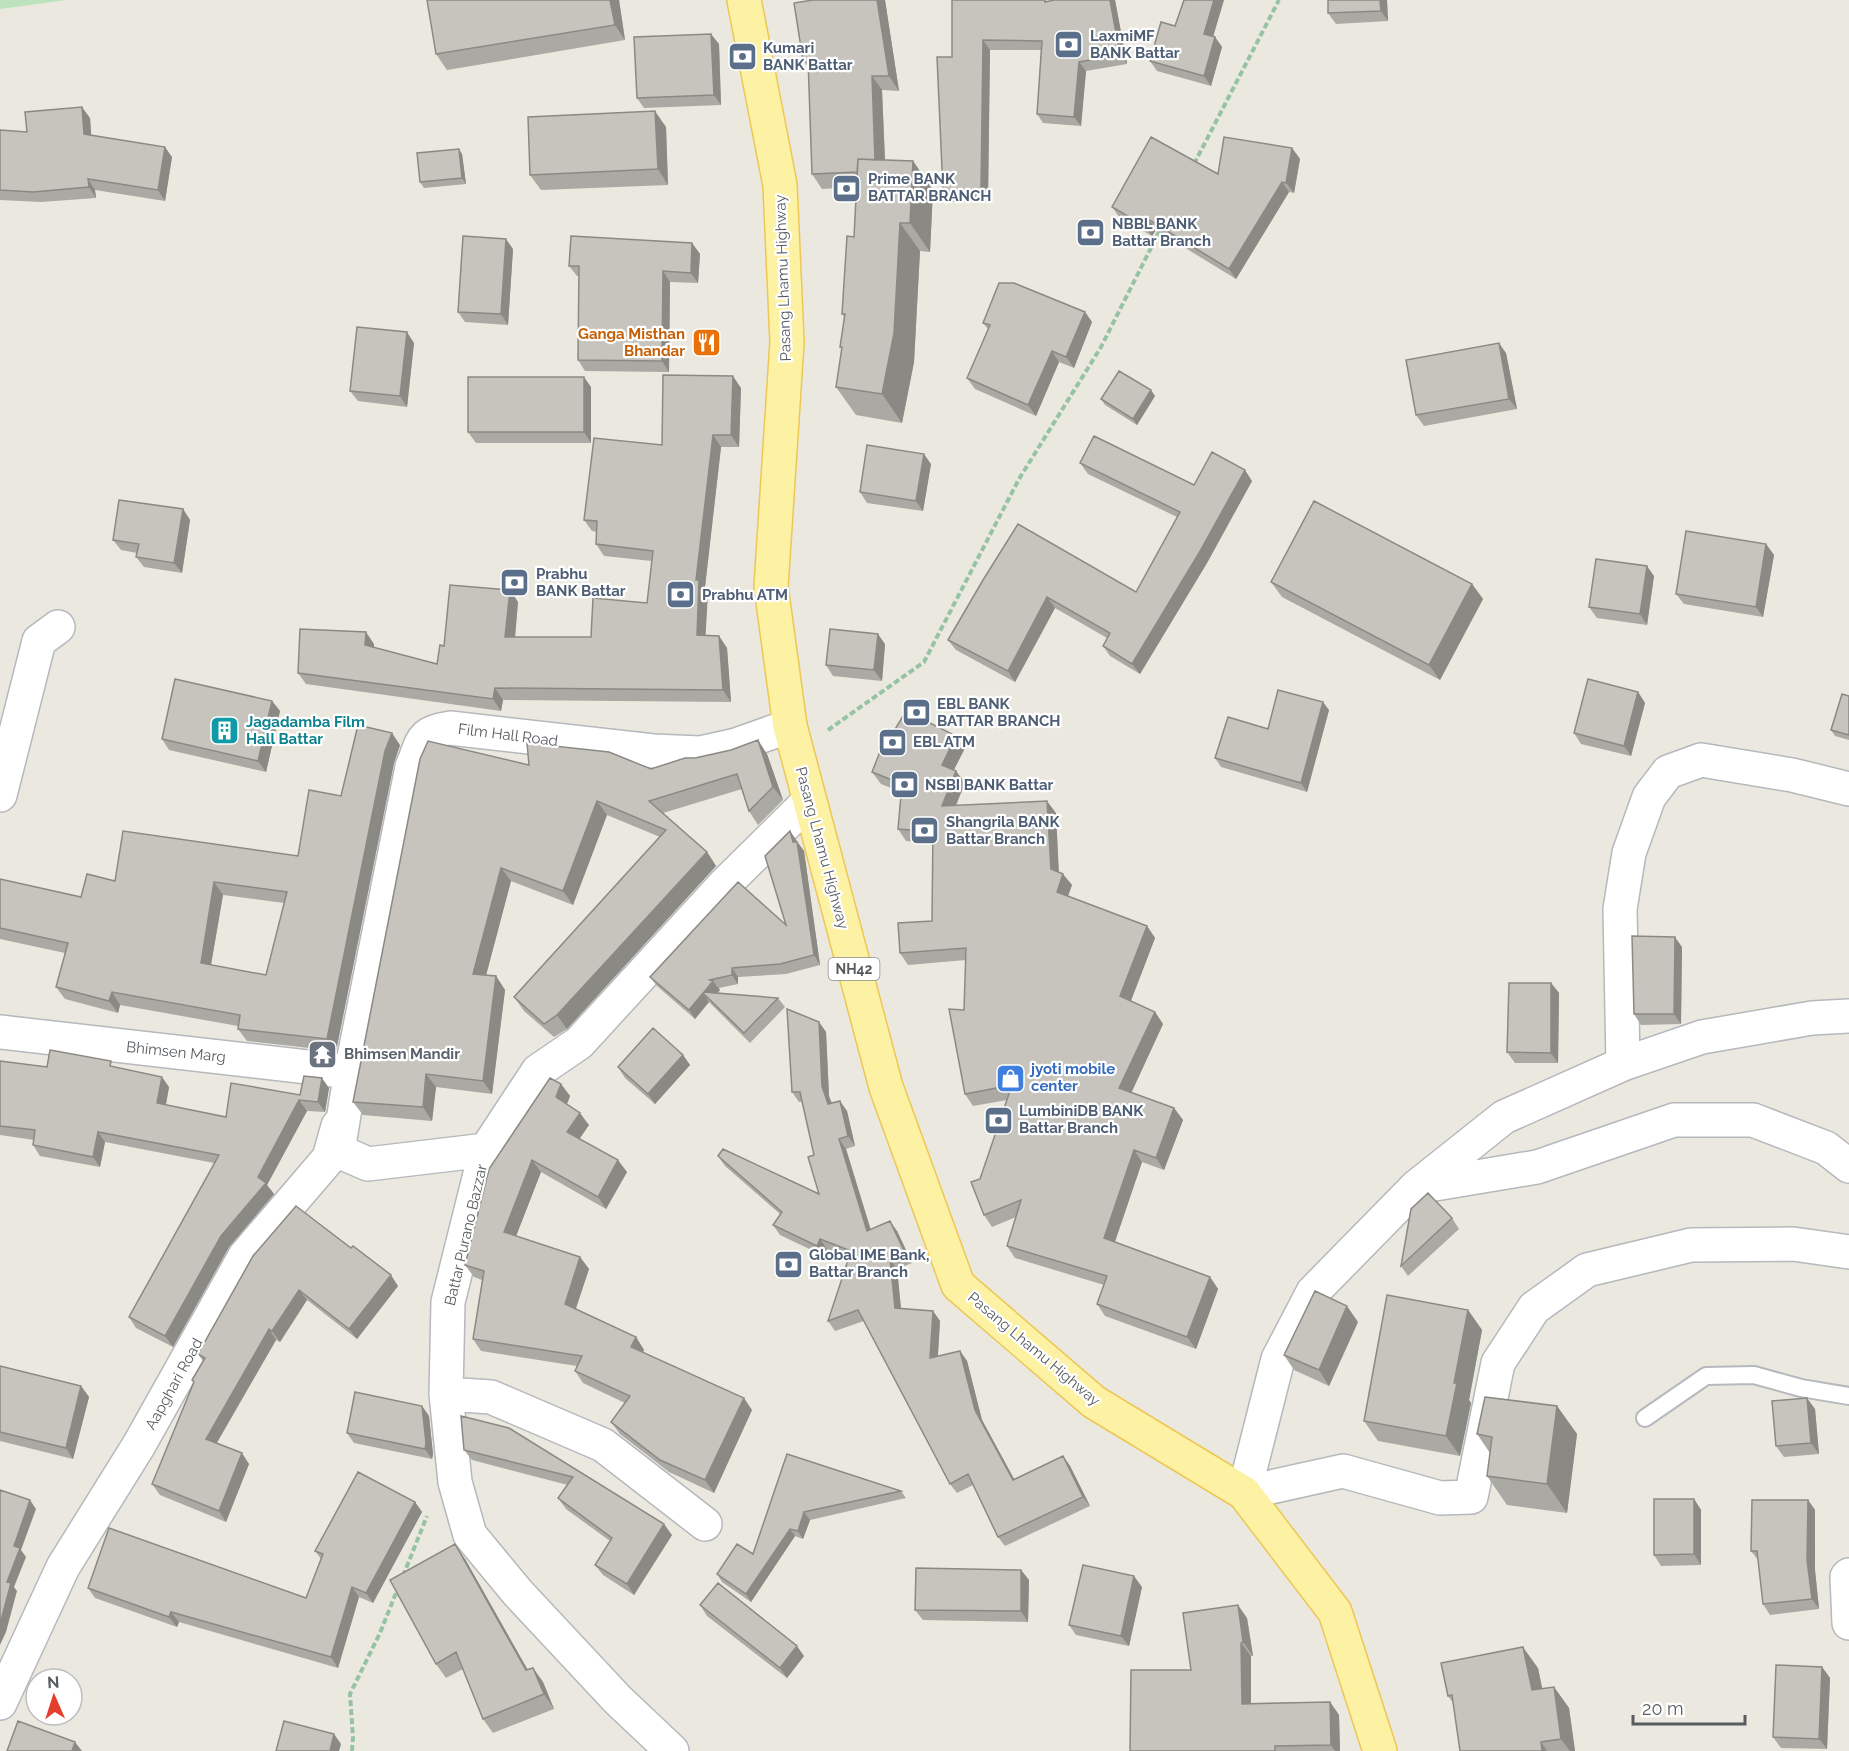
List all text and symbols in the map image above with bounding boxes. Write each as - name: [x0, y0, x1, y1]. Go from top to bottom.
- place label: LaxmiMF BANK Battar: [1090, 27, 1180, 62]
- bank icon: LaxmiMF BANK Battar: [1053, 29, 1085, 61]
- place label: Kumari BANK Battar: [763, 39, 853, 74]
- bank icon: Kumari BANK Battar: [726, 41, 758, 73]
- place label: Prime BANK BATTAR BRANCH: [868, 170, 991, 205]
- bank icon: Prime BANK BATTAR BRANCH: [831, 172, 863, 204]
- street label: Pasang Lhamu Highway: [771, 194, 795, 362]
- place label: NBBL BANK Battar Branch: [1112, 215, 1211, 250]
- bank icon: NBBL BANK Battar Branch: [1075, 217, 1107, 249]
- place label: Ganga Misthan Bhandar: [578, 325, 685, 360]
- restaurant icon: Ganga Misthan Bhandar: [690, 327, 722, 359]
- place label: Prabhu BANK Battar: [536, 565, 626, 600]
- bank icon: Prabhu BANK Battar: [499, 567, 531, 599]
- bank icon: Prabhu ATM: [665, 579, 697, 611]
- place label: Prabhu ATM: [702, 586, 788, 604]
- place label: EBL BANK BATTAR BRANCH: [937, 695, 1060, 730]
- bank icon: EBL BANK BATTAR BRANCH: [900, 697, 932, 729]
- place label: Jagadamba Film Hall Battar: [246, 713, 365, 748]
- building icon: Jagadamba Film Hall Battar: [209, 715, 241, 747]
- street label: Film Hall Road: [457, 720, 559, 750]
- bank icon: EBL ATM: [876, 726, 908, 758]
- place label: EBL ATM: [913, 733, 975, 751]
- street label: Pasang Lhamu Highway: [792, 765, 852, 931]
- bank icon: NSBI BANK Battar: [888, 769, 920, 801]
- place label: NSBI BANK Battar: [925, 776, 1054, 794]
- place label: Shangrila BANK Battar Branch: [946, 813, 1060, 848]
- bank icon: Shangrila BANK Battar Branch: [909, 815, 941, 847]
- road number: NH42: [828, 958, 880, 980]
- street label: Bhimsen Marg: [125, 1038, 227, 1066]
- temple icon: Bhimsen Mandir: [307, 1038, 339, 1070]
- place label: Bhimsen Mandir: [344, 1045, 460, 1063]
- place label: jyoti mobile center: [1029, 1060, 1115, 1095]
- shop icon: jyoti mobile center: [994, 1062, 1026, 1094]
- place label: LumbiniDB BANK Battar Branch: [1019, 1102, 1144, 1137]
- bank icon: LumbiniDB BANK Battar Branch: [982, 1104, 1014, 1136]
- street label: Battar Purano Bazzar: [441, 1162, 491, 1307]
- place label: Global IME Bank, Battar Branch: [809, 1246, 929, 1281]
- bank icon: Global IME Bank, Battar Branch: [772, 1248, 804, 1280]
- street label: Pasang Lhamu Highway: [964, 1288, 1104, 1410]
- street label: Aapghari Road: [141, 1335, 207, 1433]
- north arrow: [24, 1667, 84, 1727]
- text: N: [47, 1673, 60, 1692]
- scale bar: [1633, 1688, 1746, 1726]
- text: 20 m: [1642, 1698, 1684, 1719]

